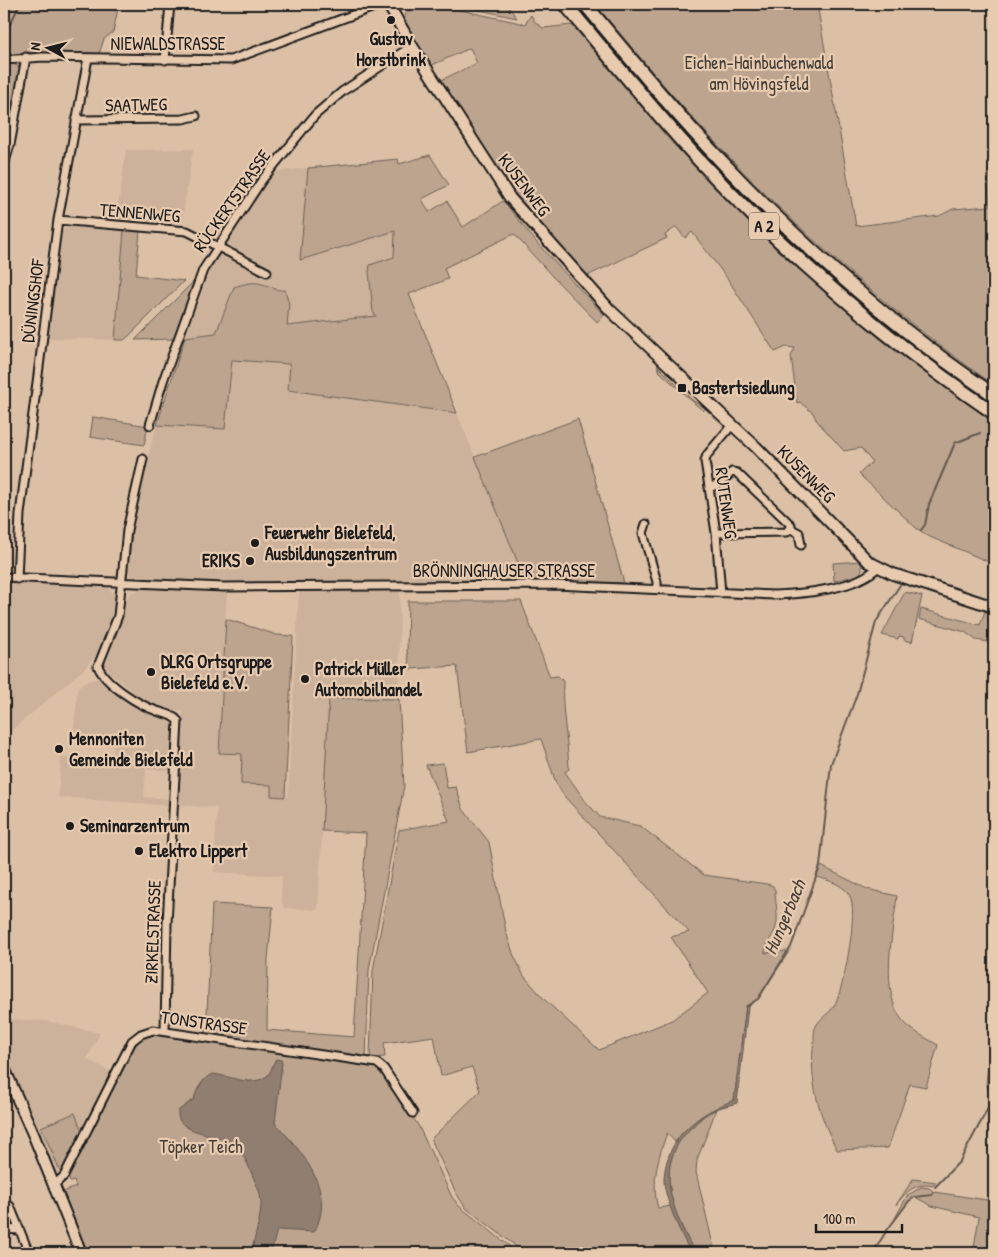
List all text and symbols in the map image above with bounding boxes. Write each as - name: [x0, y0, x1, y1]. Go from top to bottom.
- marker: Gustav Horstbrink: [385, 14, 397, 26]
- north arrow: [22, 22, 72, 72]
- place label: Gustav Horstbrink: [356, 26, 426, 72]
- street label: NIEWALDSTRASSE: [110, 31, 226, 56]
- text: N: [25, 41, 45, 51]
- park label: Eichen-Hainbuchenwald am Hövingsfeld: [685, 50, 833, 96]
- street label: SAATWEG: [105, 91, 168, 118]
- street label: RÜCKERTSTRASSE: [187, 144, 276, 257]
- street label: KUSENWEG: [493, 148, 557, 222]
- street label: TENNENWEG: [99, 197, 182, 229]
- road number: A 2: [749, 212, 779, 240]
- street label: DÜNINGSHOF: [15, 257, 50, 344]
- place label: Bastertsiedlung: [692, 375, 795, 401]
- marker: Bastertsiedlung: [676, 382, 688, 394]
- street label: KUSENWEG: [772, 439, 841, 508]
- street label: RUTENWEG: [709, 466, 744, 541]
- place label: Feuerwehr Bielefeld, Ausbildungszentrum: [264, 520, 397, 567]
- marker: Feuerwehr Bielefeld, Ausbildungszentrum: [249, 537, 261, 549]
- place label: ERIKS: [202, 548, 241, 573]
- marker: ERIKS: [244, 555, 256, 567]
- street label: BRÖNNINGHAUSER STRASSE: [413, 558, 595, 583]
- place label: DLRG Ortsgruppe Bielefeld e.V.: [161, 649, 273, 695]
- place label: Patrick Müller Automobilhandel: [315, 656, 423, 702]
- marker: DLRG Ortsgruppe Bielefeld e.V.: [145, 666, 157, 678]
- marker: Patrick Müller Automobilhandel: [299, 673, 311, 685]
- place label: Mennoniten Gemeinde Bielefeld: [69, 726, 192, 772]
- marker: Mennoniten Gemeinde Bielefeld: [53, 743, 65, 755]
- place label: Seminarzentrum: [80, 813, 189, 838]
- marker: Seminarzentrum: [64, 820, 76, 832]
- place label: Elektro Lippert: [149, 838, 248, 864]
- marker: Elektro Lippert: [133, 845, 145, 857]
- water label: Hungerbach: [757, 874, 812, 958]
- street label: ZIRKELSTRASSE: [138, 880, 167, 984]
- street label: TONSTRASSE: [160, 1004, 248, 1041]
- park label: Töpker Teich: [159, 1134, 243, 1159]
- scale bar: [816, 1202, 902, 1234]
- text: 100 m: [823, 1208, 856, 1229]

